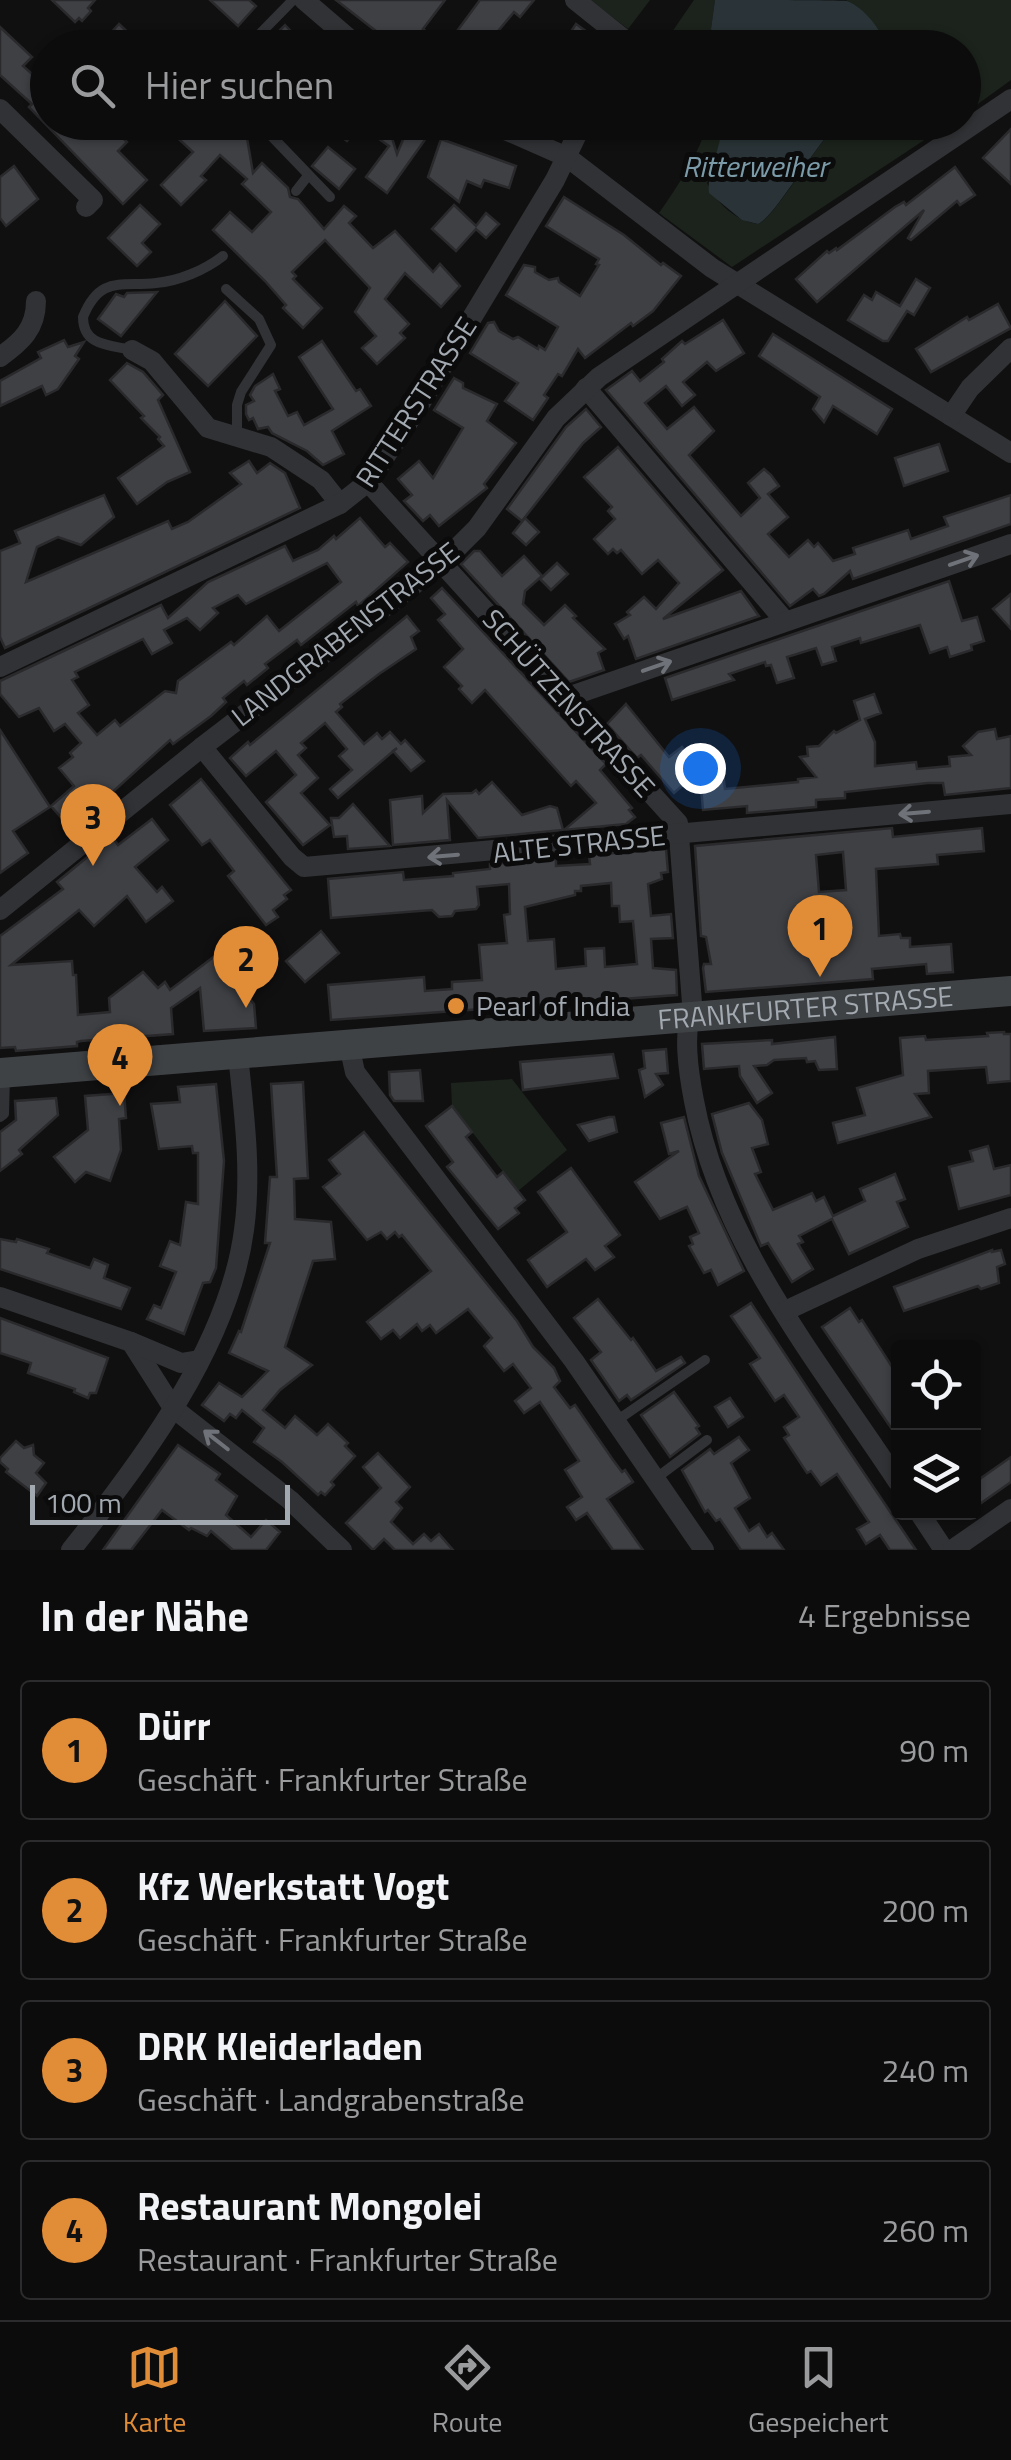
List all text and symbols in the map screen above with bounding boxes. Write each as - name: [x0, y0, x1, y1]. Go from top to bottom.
- search box: [30, 30, 981, 140]
- text: Hier suchen: [145, 56, 334, 114]
- icon: search: [65, 58, 120, 113]
- water label: Ritterweiher: [682, 143, 831, 189]
- street label: RITTERSTRASSE: [344, 308, 487, 495]
- street label: LANDGRABENSTRASSE: [222, 531, 468, 736]
- one-way arrow: [948, 549, 980, 567]
- street label: SCHÜTZENSTRASSE: [473, 599, 666, 807]
- one-way arrow: [641, 656, 672, 674]
- your location: [675, 743, 726, 794]
- pin: 3: [61, 784, 126, 866]
- one-way arrow: [898, 804, 930, 823]
- street label: ALTE STRASSE: [491, 813, 667, 874]
- one-way arrow: [427, 847, 459, 866]
- pin: 1: [788, 894, 852, 977]
- pin: 2: [214, 926, 278, 1008]
- street label: FRANKFURTER STRASSE: [656, 974, 955, 1041]
- place label: Pearl of India: [476, 984, 630, 1027]
- marker: Pearl of India: [445, 995, 467, 1017]
- pin: 4: [88, 1024, 152, 1106]
- map controls: [891, 1340, 981, 1520]
- button: locate: [891, 1340, 981, 1430]
- one-way arrow: [203, 1430, 229, 1452]
- button: layers: [891, 1430, 981, 1520]
- scale bar: [30, 1480, 290, 1524]
- text: 100 m: [45, 1481, 122, 1524]
- text: In der Nähe: [40, 1583, 249, 1647]
- text: 4 Ergebnisse: [798, 1591, 971, 1639]
- text: Dürr: [137, 1697, 211, 1755]
- text: 1: [66, 1726, 83, 1774]
- text: 90 m: [899, 1726, 969, 1774]
- text: Geschäft · Frankfurter Straße: [137, 1755, 528, 1803]
- text: Kfz Werkstatt Vogt: [137, 1857, 449, 1915]
- text: 2: [66, 1886, 83, 1934]
- text: 200 m: [881, 1886, 969, 1934]
- text: Geschäft · Frankfurter Straße: [137, 1915, 528, 1963]
- text: DRK Kleiderladen: [137, 2017, 423, 2075]
- text: 3: [66, 2046, 83, 2094]
- text: 240 m: [881, 2046, 969, 2094]
- text: Geschäft · Landgrabenstraße: [137, 2075, 525, 2123]
- text: Restaurant Mongolei: [137, 2177, 482, 2235]
- text: 4: [66, 2206, 83, 2254]
- text: 260 m: [881, 2206, 969, 2254]
- text: Restaurant · Frankfurter Straße: [137, 2235, 558, 2283]
- tab: Karte: [123, 2340, 186, 2443]
- tab: Route: [432, 2340, 502, 2443]
- tab: Gespeichert: [748, 2340, 888, 2443]

